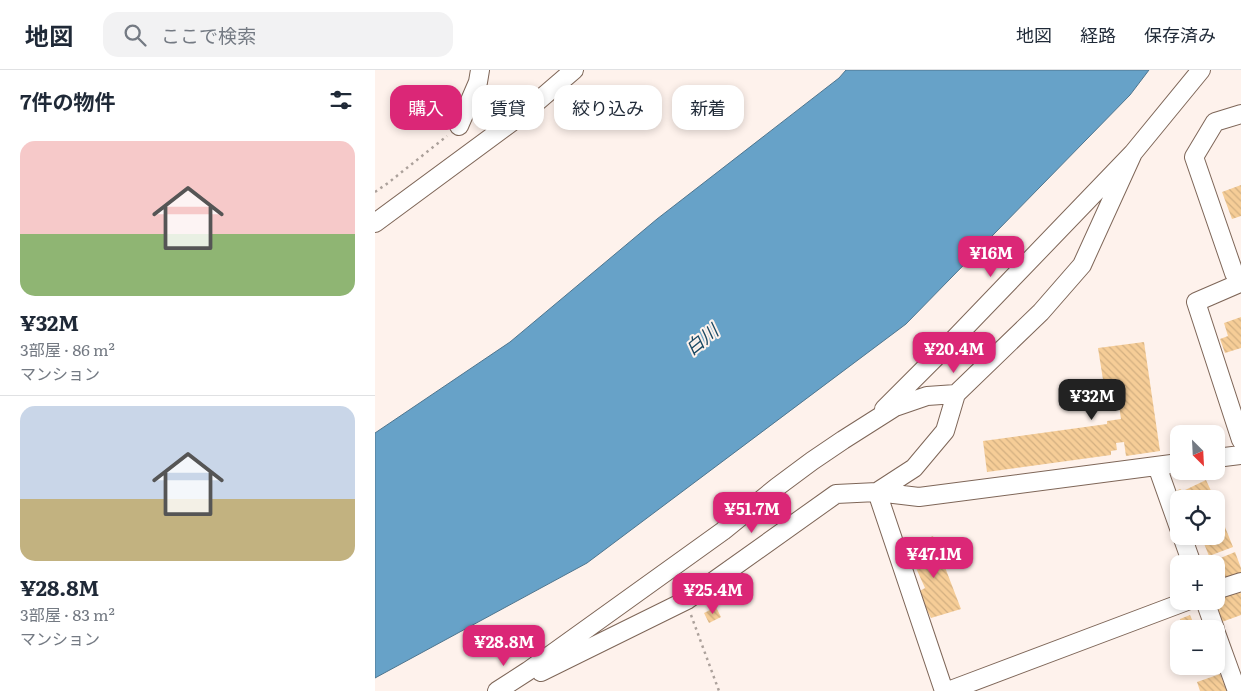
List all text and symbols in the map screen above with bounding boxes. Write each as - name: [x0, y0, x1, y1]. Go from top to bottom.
- search box: [103, 12, 453, 57]
- text: 地図: [25, 17, 73, 52]
- icon: search: [121, 21, 149, 49]
- text: ここで検索: [161, 21, 256, 49]
- text: 地図: [1016, 21, 1052, 48]
- text: 経路: [1080, 21, 1116, 48]
- text: 保存済み: [1144, 21, 1216, 48]
- text: 7件の物件: [20, 85, 115, 116]
- chip: 購入: [390, 85, 462, 130]
- chip: 賃貸: [472, 85, 544, 130]
- chip: 絞り込み: [554, 85, 662, 130]
- chip: 新着: [672, 85, 744, 130]
- icon: filters: [327, 86, 355, 114]
- icon: home: [143, 173, 233, 263]
- pin: ¥16M: [961, 236, 1021, 278]
- text: ¥16M: [969, 240, 1013, 264]
- text: ¥32M: [20, 306, 79, 337]
- water label: 白川: [679, 316, 725, 361]
- pin: ¥20.4M: [913, 332, 995, 374]
- text: ¥20.4M: [924, 336, 984, 360]
- text: 3部屋 · 86 m²: [20, 337, 115, 361]
- text: マンション: [20, 361, 100, 385]
- pin: ¥32M: [1062, 378, 1122, 421]
- text: ¥32M: [1070, 383, 1114, 407]
- north arrow: [1170, 425, 1225, 480]
- map controls: [1170, 425, 1225, 675]
- icon: home: [143, 439, 233, 529]
- button: locate: [1170, 490, 1225, 545]
- pin: ¥51.7M: [711, 492, 793, 534]
- text: ¥51.7M: [724, 496, 780, 520]
- pin: ¥47.1M: [893, 536, 975, 579]
- text: ¥47.1M: [906, 541, 962, 565]
- button: +: [1170, 555, 1225, 610]
- text: ¥28.8M: [20, 571, 99, 602]
- pin: ¥25.4M: [672, 572, 754, 615]
- text: ¥25.4M: [683, 577, 743, 601]
- text: 3部屋 · 83 m²: [20, 602, 115, 626]
- button: −: [1170, 620, 1225, 675]
- pin: ¥28.8M: [463, 624, 545, 667]
- text: マンション: [20, 626, 100, 650]
- text: ¥28.8M: [474, 629, 534, 653]

